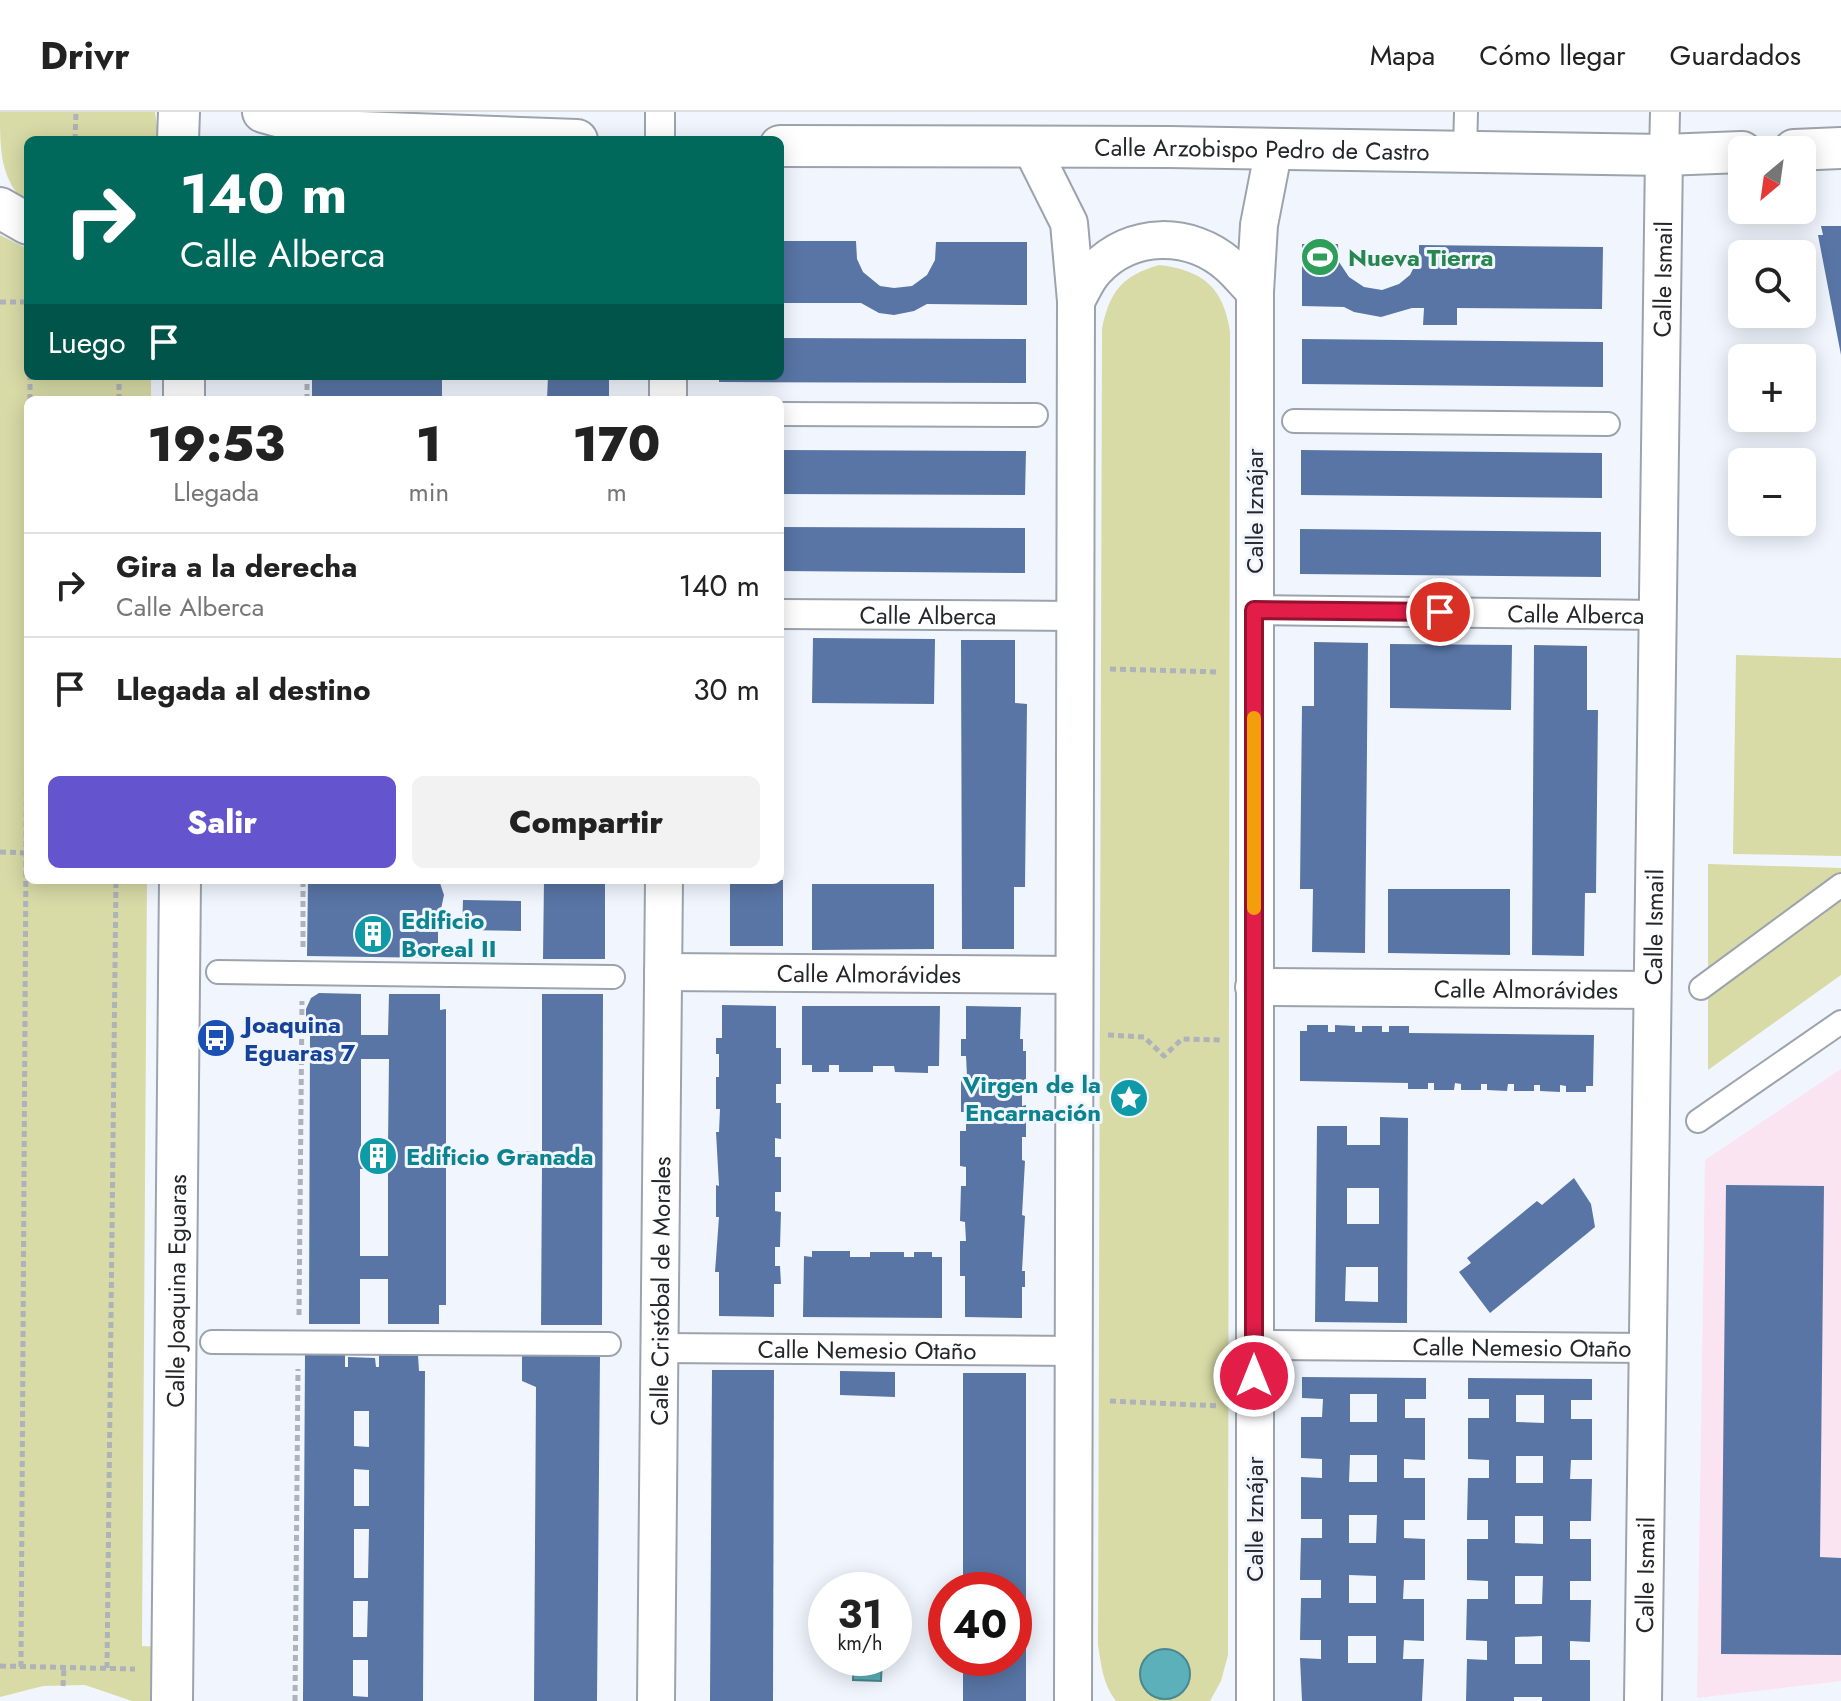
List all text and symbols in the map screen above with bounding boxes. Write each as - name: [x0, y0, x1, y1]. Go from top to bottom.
- text: Drivr: [40, 28, 130, 83]
- text: Mapa: [1370, 35, 1435, 76]
- text: Cómo llegar: [1479, 35, 1626, 76]
- text: Guardados: [1670, 35, 1801, 76]
- street label: Calle Arzobispo Pedro de Castro: [1094, 129, 1430, 169]
- north arrow: [1728, 136, 1816, 224]
- map controls: [1728, 136, 1816, 536]
- text: 140 m: [180, 153, 347, 234]
- icon: right: [48, 168, 152, 272]
- street label: Calle Ismail: [1644, 221, 1681, 338]
- text: Calle Alberca: [180, 228, 385, 280]
- sports icon: Nueva Tierra: [1299, 236, 1341, 278]
- place label: Nueva Tierra: [1348, 240, 1494, 275]
- button: search: [1728, 240, 1816, 328]
- icon: arrive: [142, 320, 186, 364]
- text: Luego: [48, 321, 126, 364]
- button: +: [1728, 344, 1816, 432]
- text: 19:53: [147, 410, 285, 479]
- text: 1: [416, 410, 441, 479]
- text: 170: [573, 410, 661, 479]
- street label: Calle Iznájar: [1237, 447, 1272, 574]
- button: −: [1728, 448, 1816, 536]
- text: Llegada: [173, 473, 259, 511]
- text: min: [408, 473, 449, 511]
- text: m: [606, 473, 627, 511]
- text: Gira a la derecha: [116, 545, 357, 588]
- icon: right: [48, 563, 92, 607]
- text: 140 m: [679, 564, 760, 607]
- pin: [1406, 578, 1474, 646]
- text: Calle Alberca: [116, 588, 264, 626]
- icon: arrive: [1418, 590, 1462, 634]
- street label: Calle Alberca: [1507, 596, 1645, 632]
- street label: Calle Alberca: [859, 597, 997, 633]
- icon: arrive: [48, 667, 92, 711]
- text: Llegada al destino: [116, 668, 371, 711]
- text: 30 m: [693, 668, 760, 711]
- button: Salir: [48, 776, 396, 868]
- button: Compartir: [412, 776, 760, 868]
- street label: Calle Ismail: [1635, 869, 1672, 985]
- place label: Edificio Boreal II: [401, 903, 496, 966]
- building icon: Edificio Boreal II: [352, 913, 394, 955]
- street label: Calle Almorávides: [777, 955, 961, 992]
- street label: Calle Almorávides: [1434, 971, 1618, 1007]
- place label: Joaquina Eguaras 7: [240, 1007, 356, 1070]
- bus stop icon: Joaquina Eguaras 7: [195, 1017, 237, 1059]
- place label: Virgen de la Encarnación: [962, 1067, 1101, 1130]
- place icon: Virgen de la Encarnación: [1108, 1077, 1150, 1119]
- building icon: Edificio Granada: [357, 1135, 399, 1177]
- place label: Edificio Granada: [406, 1139, 593, 1174]
- street label: Calle Cristóbal de Morales: [641, 1156, 679, 1426]
- street label: Calle Joaquina Eguaras: [157, 1174, 195, 1408]
- street label: Calle Nemesio Otaño: [1412, 1329, 1632, 1365]
- street label: Calle Nemesio Otaño: [757, 1331, 977, 1368]
- position arrow: [1212, 1334, 1296, 1418]
- street label: Calle Iznájar: [1237, 1455, 1272, 1582]
- street label: Calle Ismail: [1626, 1517, 1663, 1633]
- speed limit sign: 40: [928, 1572, 1032, 1676]
- text: 31: [837, 1585, 883, 1643]
- text: km/h: [837, 1629, 883, 1658]

